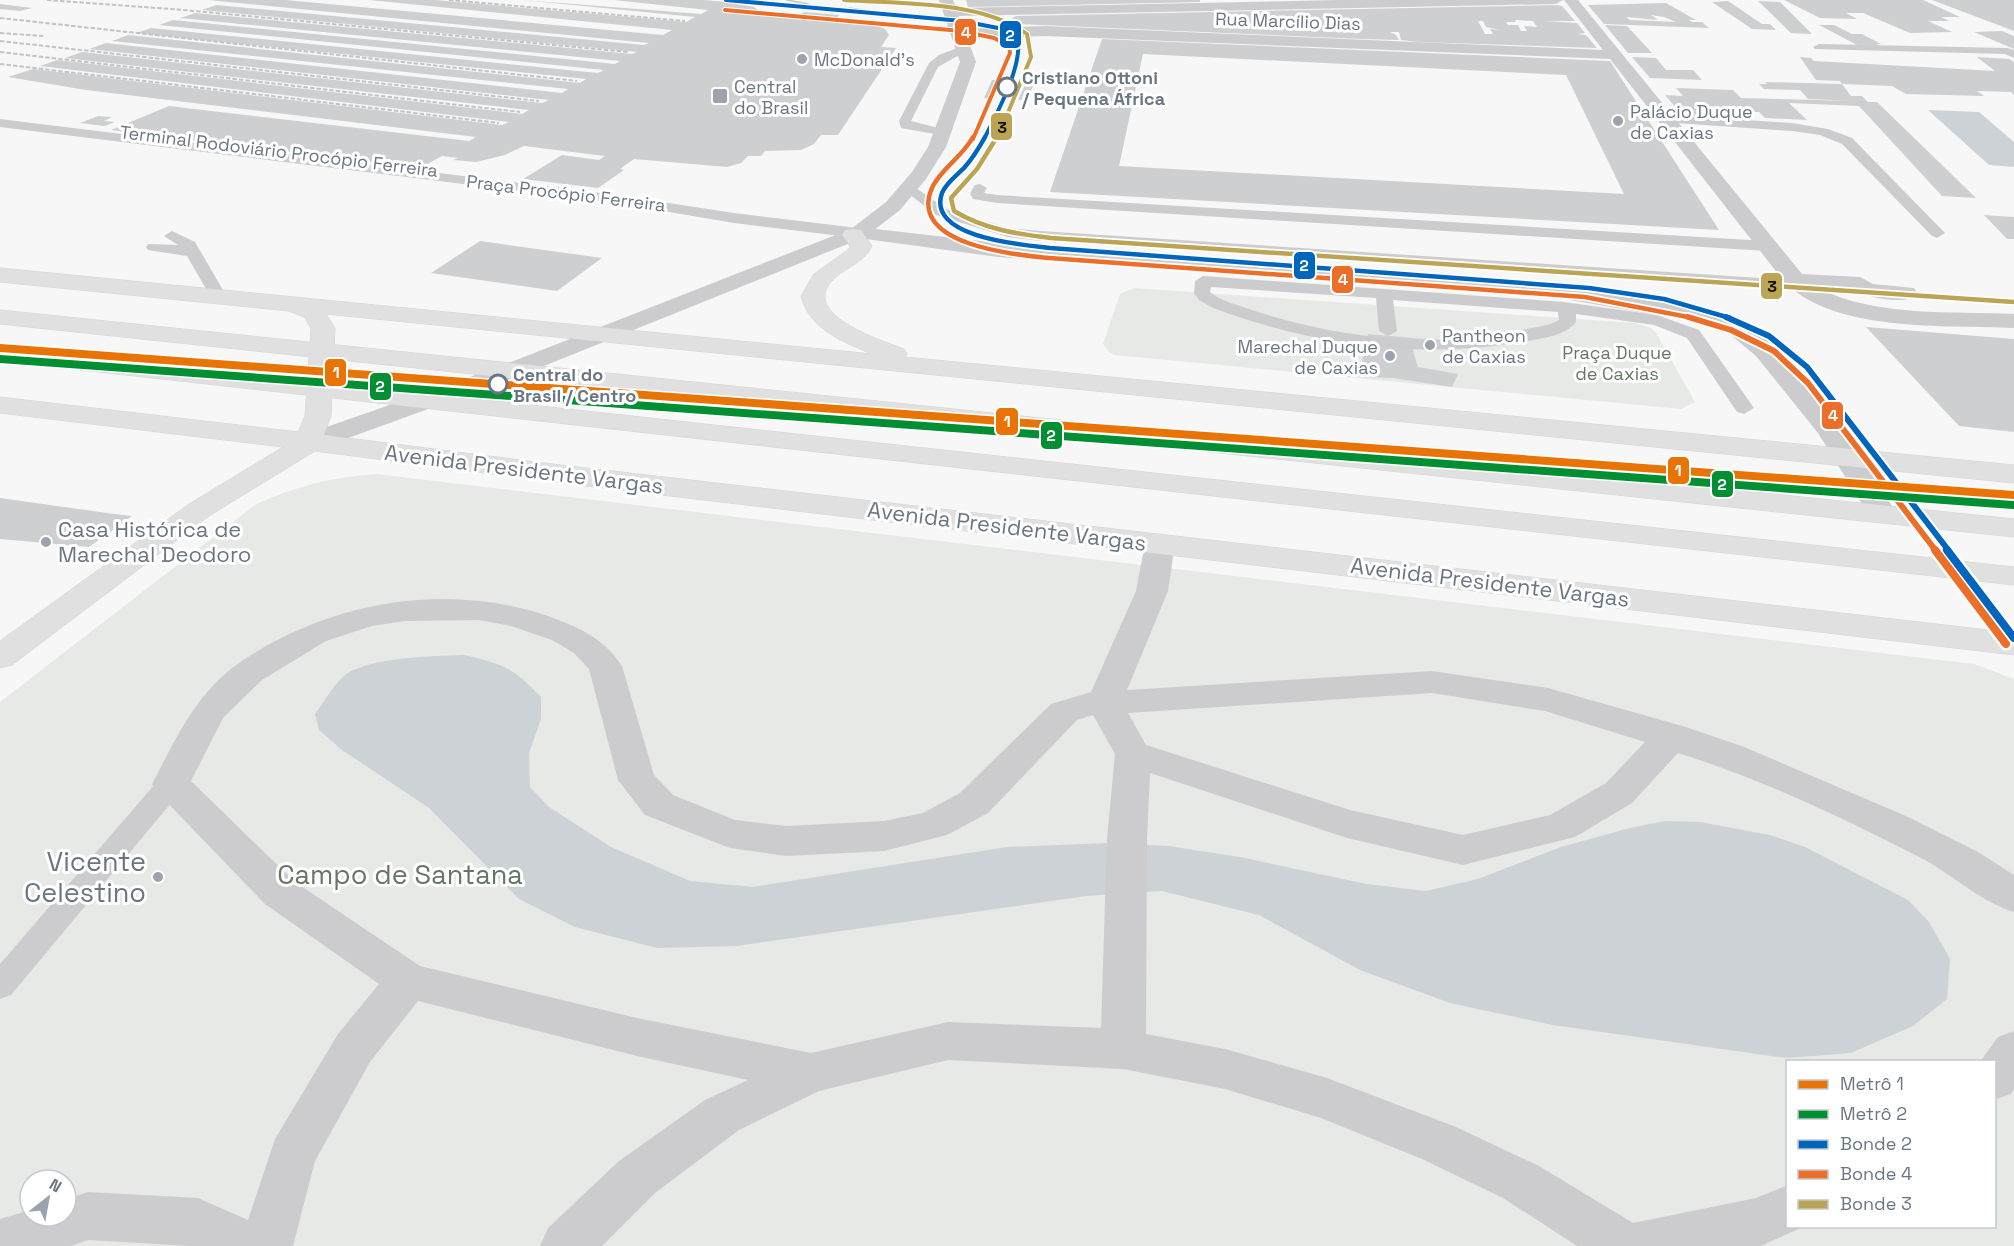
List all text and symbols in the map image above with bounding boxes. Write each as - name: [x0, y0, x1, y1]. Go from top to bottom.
- street label: Rua Marcílio Dias: [1215, 7, 1361, 35]
- line badge: 4: [954, 18, 977, 46]
- line badge: 2: [999, 20, 1022, 49]
- text: 4: [961, 22, 971, 43]
- text: 2: [1005, 25, 1015, 46]
- place label: McDonald's: [814, 48, 915, 71]
- marker: McDonald's: [795, 52, 809, 66]
- place label: Cristiano Ottoni / Pequena África: [1021, 66, 1166, 110]
- place label: Central do Brasil: [734, 75, 808, 119]
- marker: Cristiano Ottoni / Pequena África: [997, 77, 1017, 97]
- marker: Central do Brasil: [711, 87, 729, 105]
- place label: Palácio Duque de Caxias: [1630, 100, 1753, 144]
- line badge: 3: [990, 112, 1013, 141]
- marker: Palácio Duque de Caxias: [1611, 114, 1625, 128]
- text: 3: [997, 117, 1007, 138]
- street label: Terminal Rodoviário Procópio Ferreira: [119, 120, 439, 182]
- street label: Praça Procópio Ferreira: [465, 169, 667, 217]
- line badge: 2: [1293, 251, 1316, 280]
- text: 2: [1299, 255, 1309, 276]
- line badge: 4: [1331, 265, 1354, 294]
- text: 4: [1338, 269, 1348, 290]
- line badge: 3: [1760, 272, 1783, 300]
- text: 3: [1767, 276, 1777, 297]
- place label: Pantheon de Caxias: [1442, 324, 1526, 368]
- place label: Marechal Duque de Caxias: [1238, 335, 1378, 379]
- marker: Pantheon de Caxias: [1423, 338, 1437, 352]
- park label: Praça Duque de Caxias: [1562, 341, 1672, 385]
- marker: Marechal Duque de Caxias: [1383, 349, 1397, 363]
- line badge: 1: [324, 358, 347, 387]
- text: 1: [332, 362, 340, 383]
- place label: Central do Brasil / Centro: [513, 363, 636, 407]
- line badge: 2: [369, 372, 392, 401]
- marker: Central do Brasil / Centro: [488, 374, 508, 394]
- text: 2: [375, 376, 385, 397]
- line badge: 4: [1821, 401, 1844, 430]
- text: 4: [1828, 405, 1838, 426]
- line badge: 1: [995, 407, 1019, 436]
- text: 1: [1003, 411, 1011, 432]
- line badge: 2: [1040, 421, 1063, 450]
- text: 2: [1046, 425, 1056, 446]
- street label: Avenida Presidente Vargas: [383, 438, 665, 500]
- line badge: 1: [1667, 456, 1690, 485]
- text: 1: [1674, 460, 1682, 481]
- line badge: 2: [1711, 470, 1734, 498]
- text: 2: [1717, 474, 1727, 495]
- street label: Avenida Presidente Vargas: [866, 495, 1148, 557]
- place label: Casa Histórica de Marechal Deodoro: [58, 515, 251, 568]
- marker: Casa Histórica de Marechal Deodoro: [39, 535, 53, 549]
- street label: Avenida Presidente Vargas: [1349, 551, 1631, 613]
- place label: Vicente Celestino: [24, 844, 146, 910]
- park label: Campo de Santana: [277, 857, 523, 892]
- marker: Vicente Celestino: [151, 870, 165, 884]
- legend: [1786, 1060, 1996, 1228]
- text: Metrô 1: [1840, 1072, 1904, 1095]
- text: Metrô 2: [1840, 1102, 1907, 1125]
- text: Bonde 2: [1840, 1132, 1912, 1155]
- text: Bonde 4: [1840, 1162, 1912, 1185]
- north arrow: [18, 1168, 78, 1228]
- text: N: [45, 1174, 65, 1197]
- text: Bonde 3: [1840, 1192, 1912, 1215]

